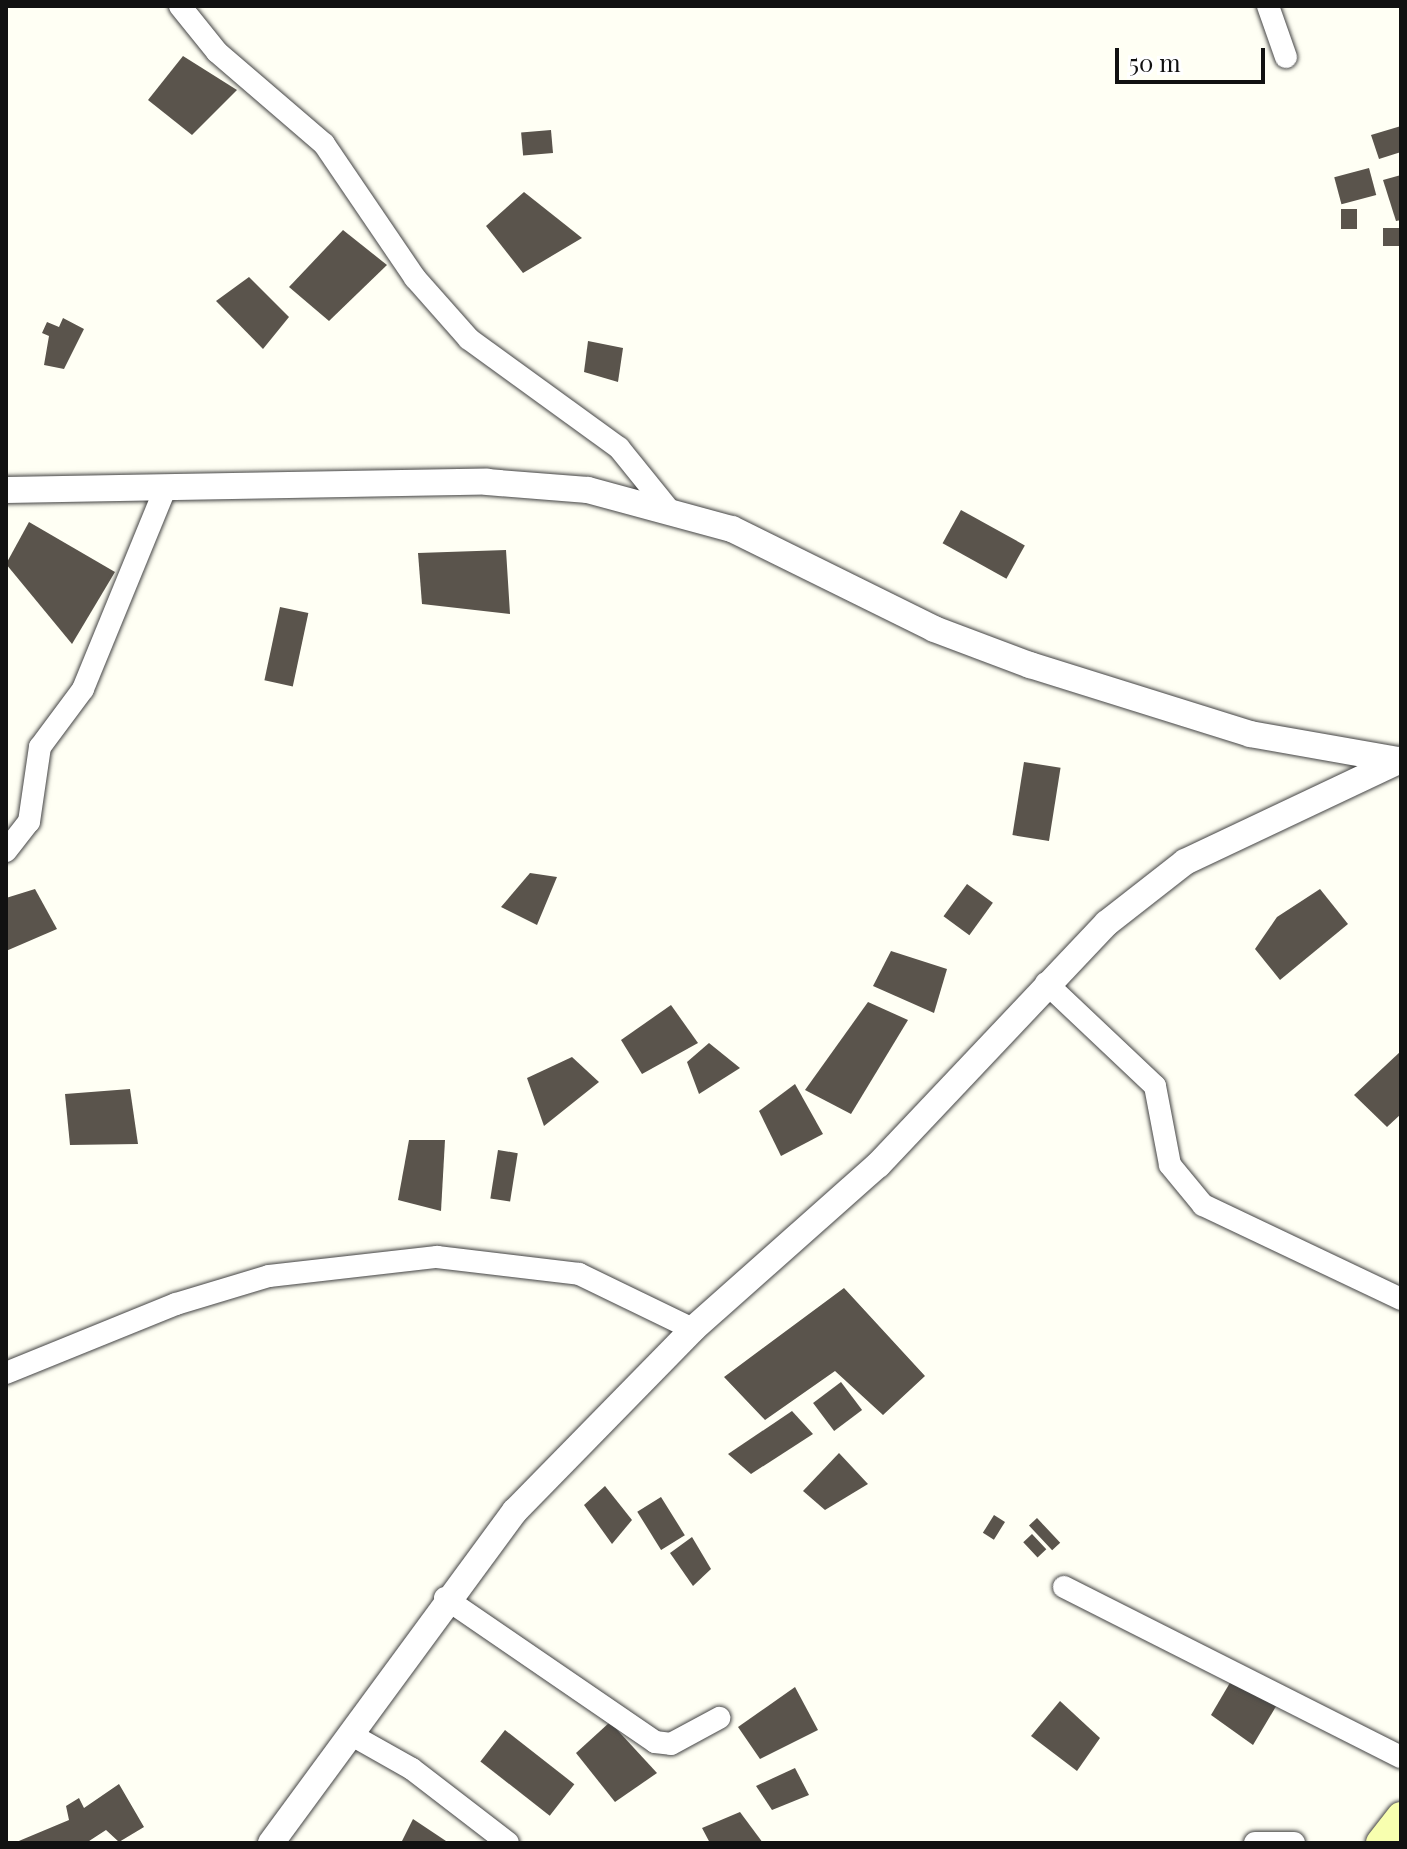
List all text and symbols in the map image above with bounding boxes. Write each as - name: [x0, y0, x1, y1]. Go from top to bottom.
- scale bar: [1119, 32, 1269, 82]
- text: 50 m: [1129, 46, 1181, 78]

